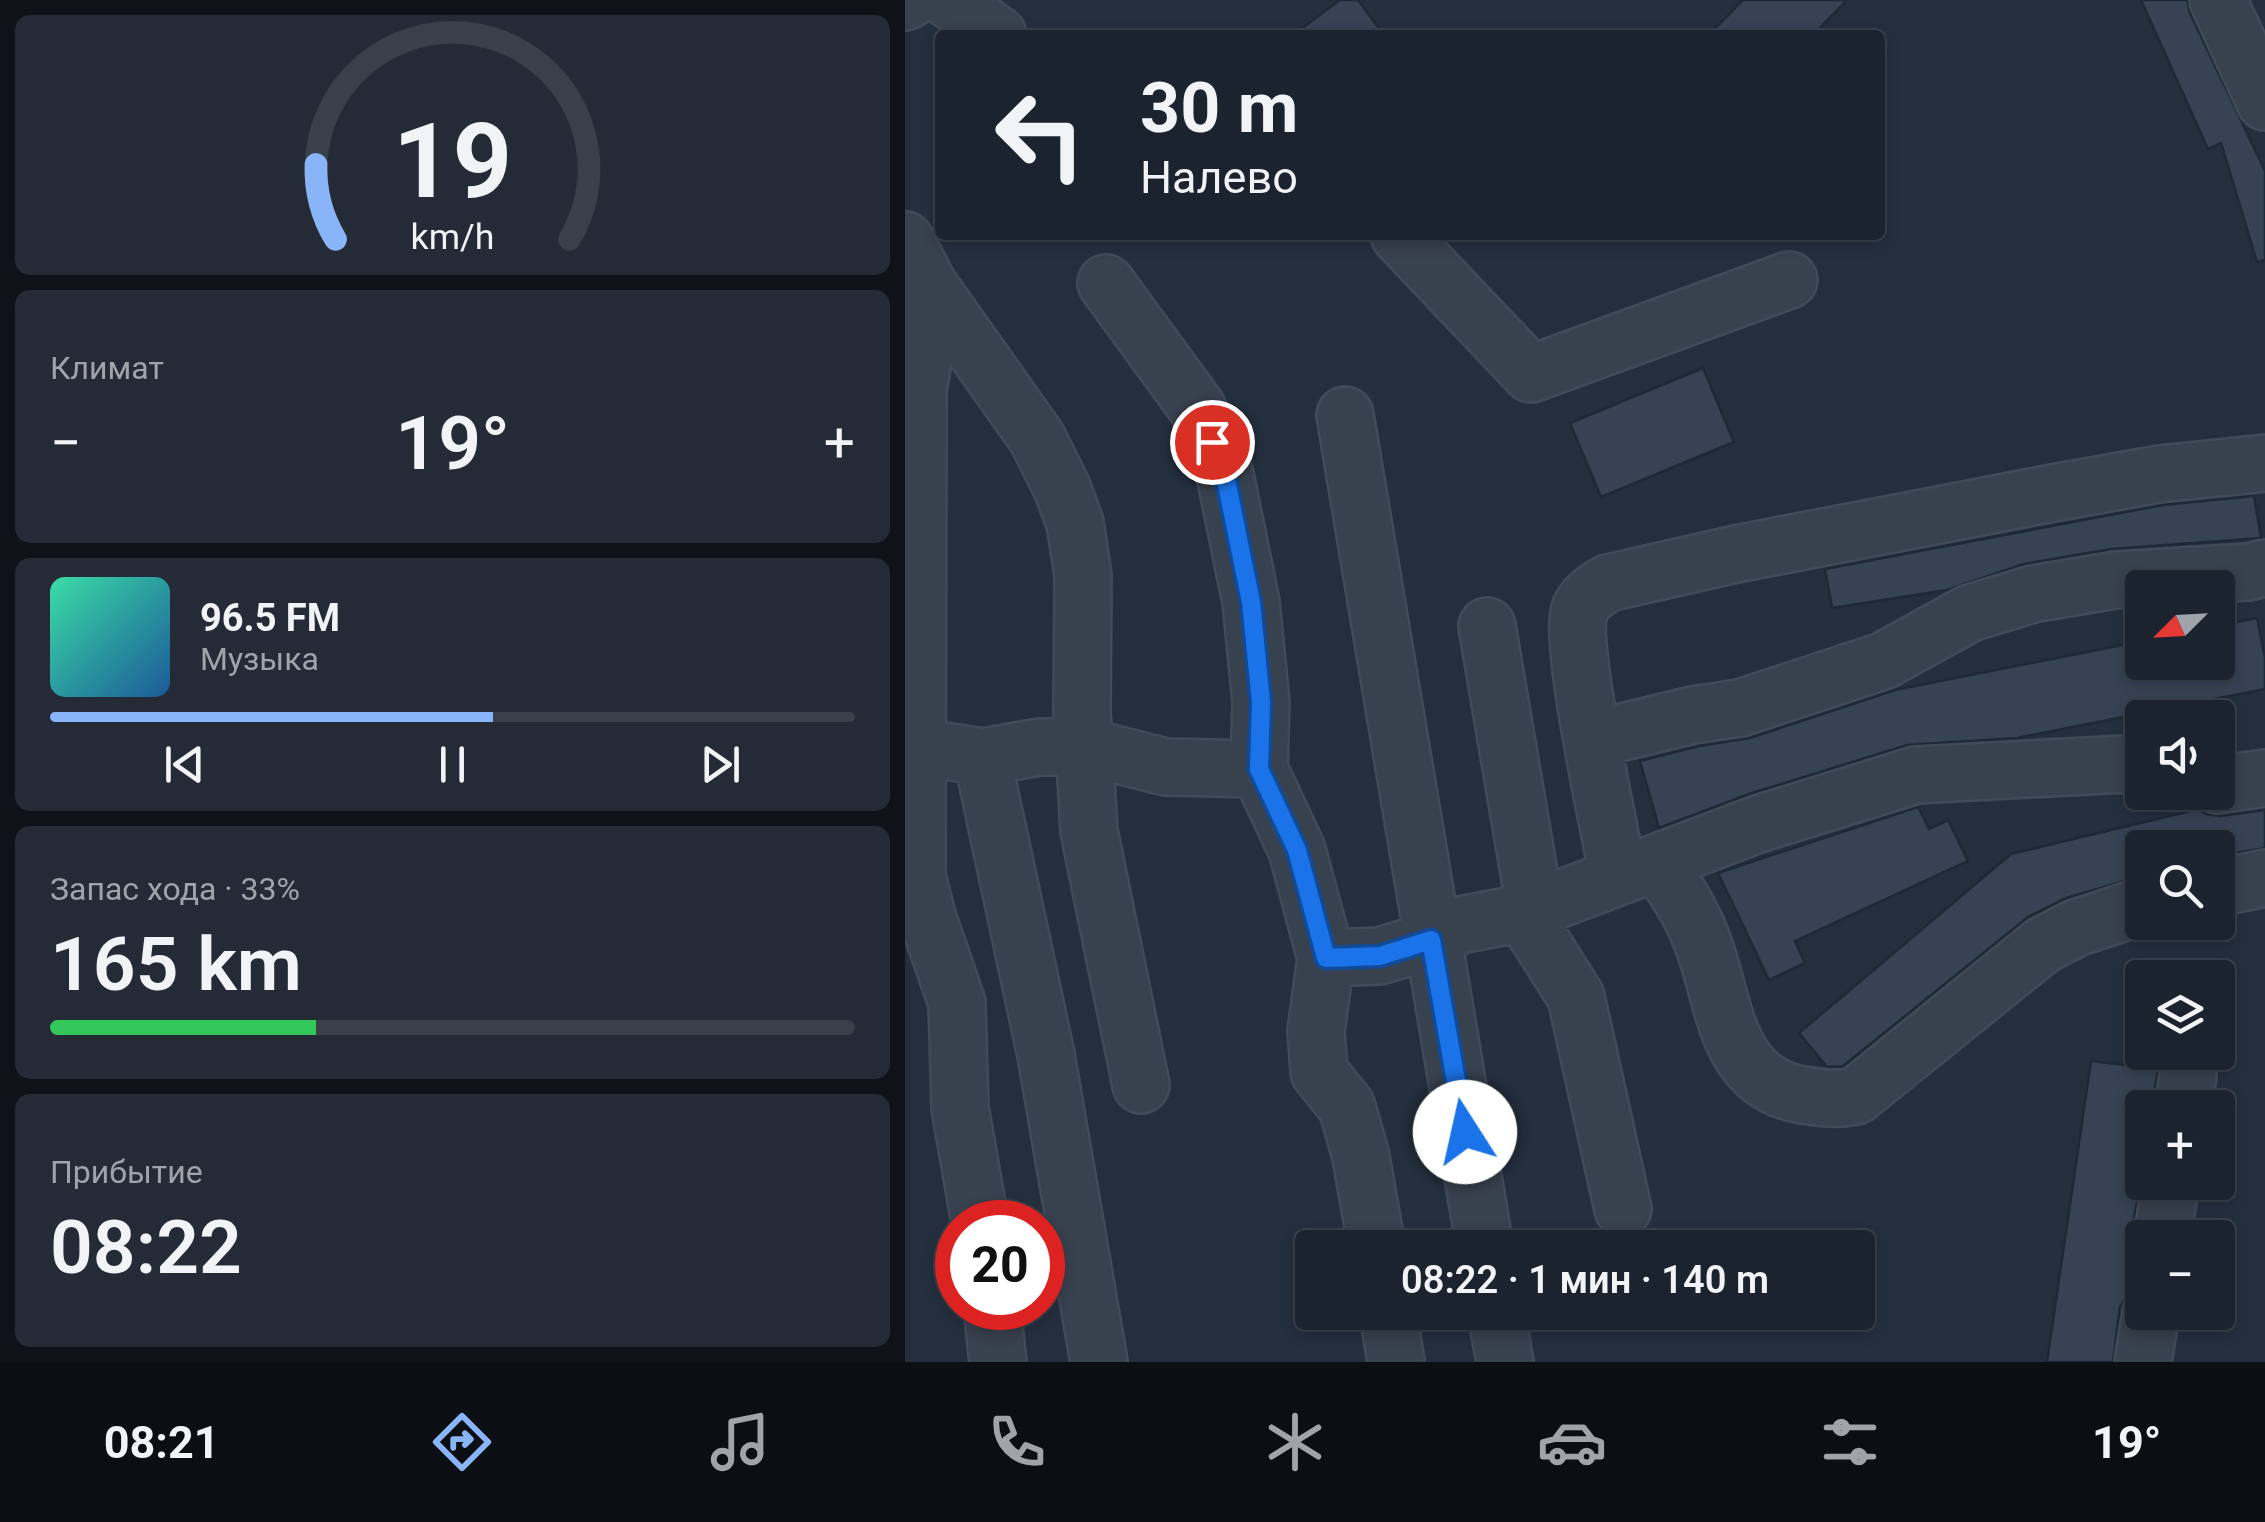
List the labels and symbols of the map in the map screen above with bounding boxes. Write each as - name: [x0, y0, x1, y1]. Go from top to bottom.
- pin: [1170, 400, 1255, 485]
- north arrow: [2125, 570, 2235, 680]
- position arrow: [1413, 1080, 1517, 1184]
- speed limit sign: 20: [935, 1200, 1065, 1330]

